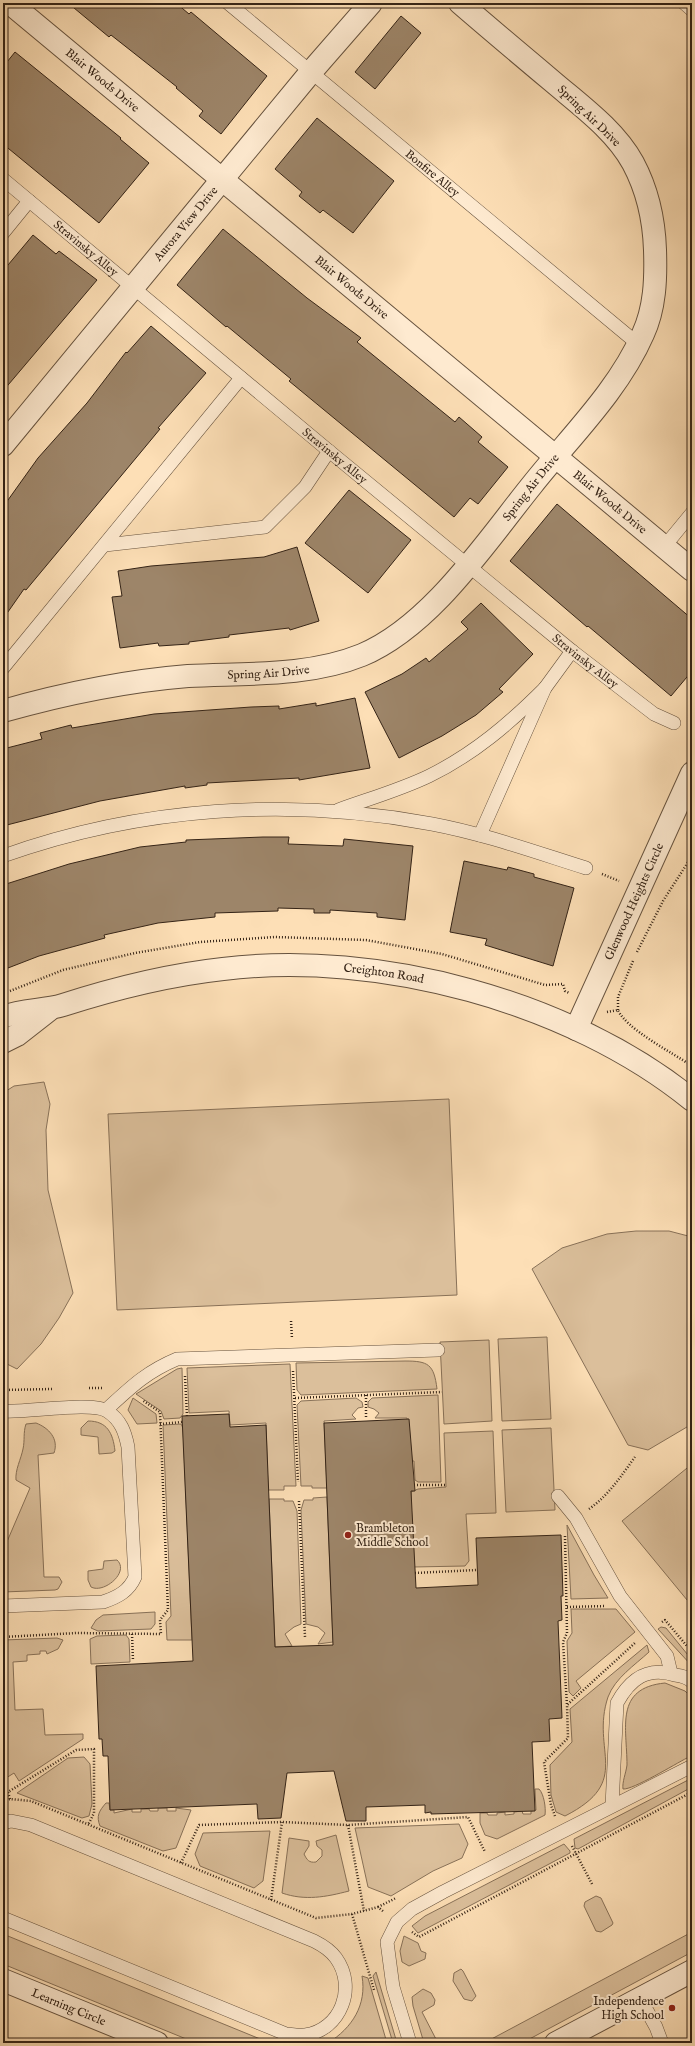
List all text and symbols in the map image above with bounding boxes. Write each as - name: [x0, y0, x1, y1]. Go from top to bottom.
- street label: Blair Woods Drive: [62, 45, 143, 115]
- street label: Spring Air Drive: [554, 82, 624, 151]
- street label: Bonfire Alley: [402, 146, 463, 200]
- street label: Aurora View Drive: [150, 183, 221, 265]
- street label: Stravinsky Alley: [50, 217, 121, 280]
- street label: Blair Woods Drive: [312, 252, 392, 323]
- street label: Stravinsky Alley: [299, 424, 370, 487]
- street label: Spring Air Drive: [499, 450, 562, 524]
- street label: Blair Woods Drive: [570, 467, 651, 537]
- street label: Stravinsky Alley: [549, 630, 622, 692]
- street label: Spring Air Drive: [227, 662, 311, 683]
- street label: Glenwood Heights Circle: [601, 840, 667, 962]
- street label: Creighton Road: [343, 960, 426, 987]
- place label: Brambleton Middle School: [356, 1521, 429, 1550]
- marker: Brambleton Middle School: [343, 1530, 353, 1540]
- street label: Learning Circle: [29, 1985, 109, 2029]
- place label: Independence High School: [593, 1994, 665, 2023]
- marker: Independence High School: [667, 2003, 677, 2013]

